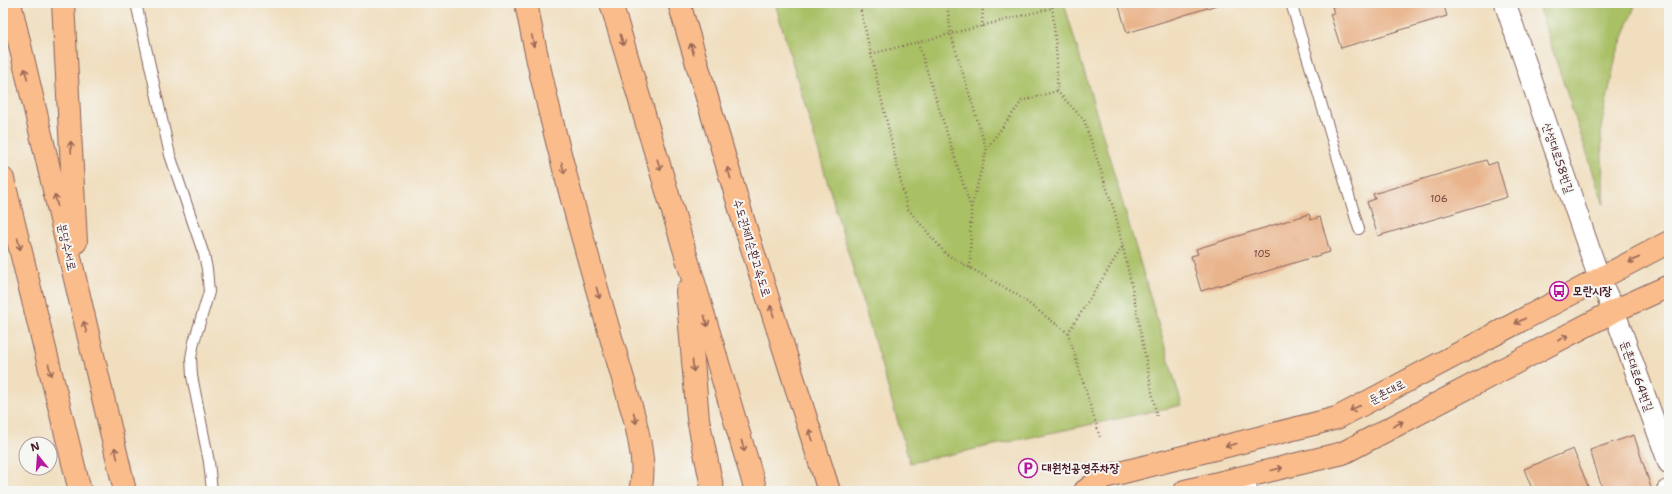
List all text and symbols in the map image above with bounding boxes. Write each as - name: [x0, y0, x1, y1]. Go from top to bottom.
- one-way arrow: [530, 34, 538, 47]
- one-way arrow: [619, 34, 626, 47]
- one-way arrow: [688, 42, 696, 55]
- one-way arrow: [22, 67, 30, 80]
- street label: 산성대로58번길: [1538, 121, 1578, 196]
- one-way arrow: [68, 141, 75, 154]
- one-way arrow: [656, 158, 663, 171]
- one-way arrow: [560, 161, 567, 174]
- one-way arrow: [725, 167, 732, 180]
- house number: 106: [1430, 192, 1448, 205]
- one-way arrow: [51, 194, 59, 207]
- street label: 수도권제1순환고속도로: [730, 197, 774, 299]
- street label: 분당수서로: [54, 222, 80, 272]
- one-way arrow: [16, 237, 23, 250]
- house number: 105: [1254, 247, 1270, 260]
- one-way arrow: [1629, 257, 1641, 264]
- bus stop icon: 모란시장: [1548, 280, 1570, 302]
- place label: 모란시장: [1573, 283, 1612, 299]
- one-way arrow: [595, 286, 602, 299]
- one-way arrow: [767, 305, 775, 317]
- one-way arrow: [703, 315, 710, 328]
- one-way arrow: [1514, 318, 1526, 325]
- one-way arrow: [81, 321, 89, 334]
- one-way arrow: [1557, 334, 1569, 341]
- street label: 둔촌대로64번길: [1617, 338, 1657, 414]
- one-way arrow: [690, 359, 697, 372]
- one-way arrow: [47, 364, 55, 377]
- street label: 둔촌대로: [1366, 376, 1408, 408]
- one-way arrow: [1350, 405, 1362, 413]
- one-way arrow: [631, 411, 639, 424]
- one-way arrow: [1392, 420, 1404, 428]
- one-way arrow: [807, 428, 814, 441]
- north arrow: [18, 436, 58, 476]
- text: N: [29, 438, 42, 455]
- one-way arrow: [740, 439, 747, 452]
- one-way arrow: [1225, 442, 1238, 449]
- one-way arrow: [111, 447, 119, 460]
- parking icon: 대원천공영주차장: [1017, 457, 1039, 479]
- place label: 대원천공영주차장: [1041, 460, 1120, 476]
- one-way arrow: [1271, 465, 1284, 472]

